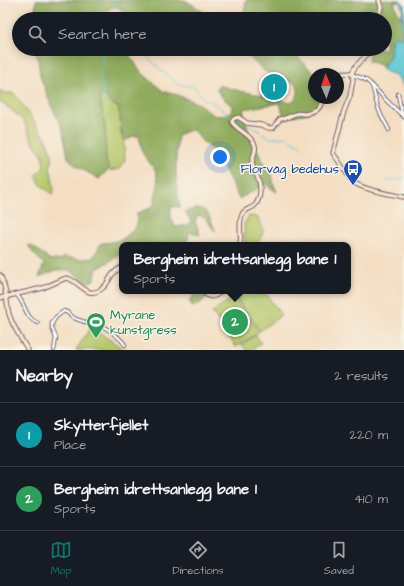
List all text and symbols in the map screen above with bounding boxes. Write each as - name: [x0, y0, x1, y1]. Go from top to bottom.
- search box: [12, 12, 392, 56]
- icon: search: [26, 23, 48, 45]
- text: Search here: [58, 24, 147, 45]
- north arrow: [308, 68, 344, 104]
- pin: 1: [261, 72, 287, 102]
- your location: [210, 147, 230, 167]
- bus stop icon: Florvåg bedehus: [342, 158, 364, 186]
- place label: Florvåg bedehus: [241, 160, 339, 179]
- popup: [119, 242, 351, 294]
- text: Bergheim idrettsanlegg bane 1: [134, 249, 336, 270]
- text: Sports: [134, 270, 175, 288]
- place label: Myrane kunstgress: [110, 306, 177, 340]
- pin: 2: [222, 307, 248, 337]
- sports icon: Myrane kunstgress: [85, 311, 107, 339]
- text: Nearby: [16, 364, 73, 388]
- text: 2 results: [334, 367, 388, 385]
- text: Skytterfjellet: [54, 415, 148, 436]
- text: 1: [28, 426, 30, 444]
- text: 220 m: [350, 426, 388, 444]
- text: Place: [54, 436, 86, 454]
- text: Bergheim idrettsanlegg bane 1: [54, 479, 257, 500]
- text: 2: [25, 490, 33, 508]
- text: 410 m: [354, 490, 388, 508]
- text: Sports: [54, 500, 96, 518]
- tab: Map: [50, 539, 72, 578]
- tab: Directions: [172, 539, 224, 578]
- tab: Saved: [324, 539, 354, 578]

